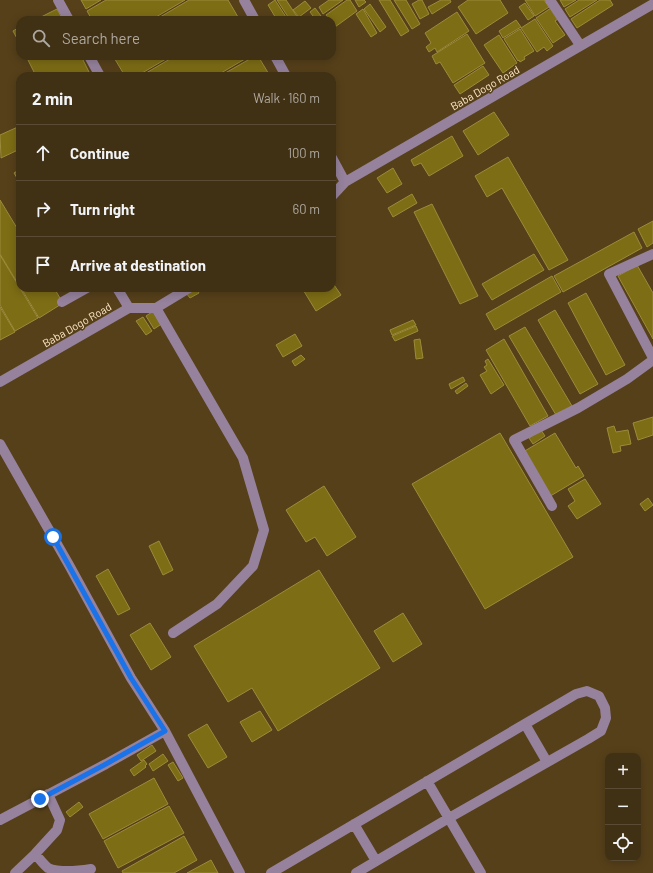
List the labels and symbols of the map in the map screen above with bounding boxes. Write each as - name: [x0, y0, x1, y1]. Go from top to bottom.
- street label: Baba Dogo Road: [448, 63, 522, 113]
- street label: Baba Dogo Road: [40, 300, 114, 350]
- route start: [44, 528, 62, 546]
- route end: [31, 790, 49, 808]

